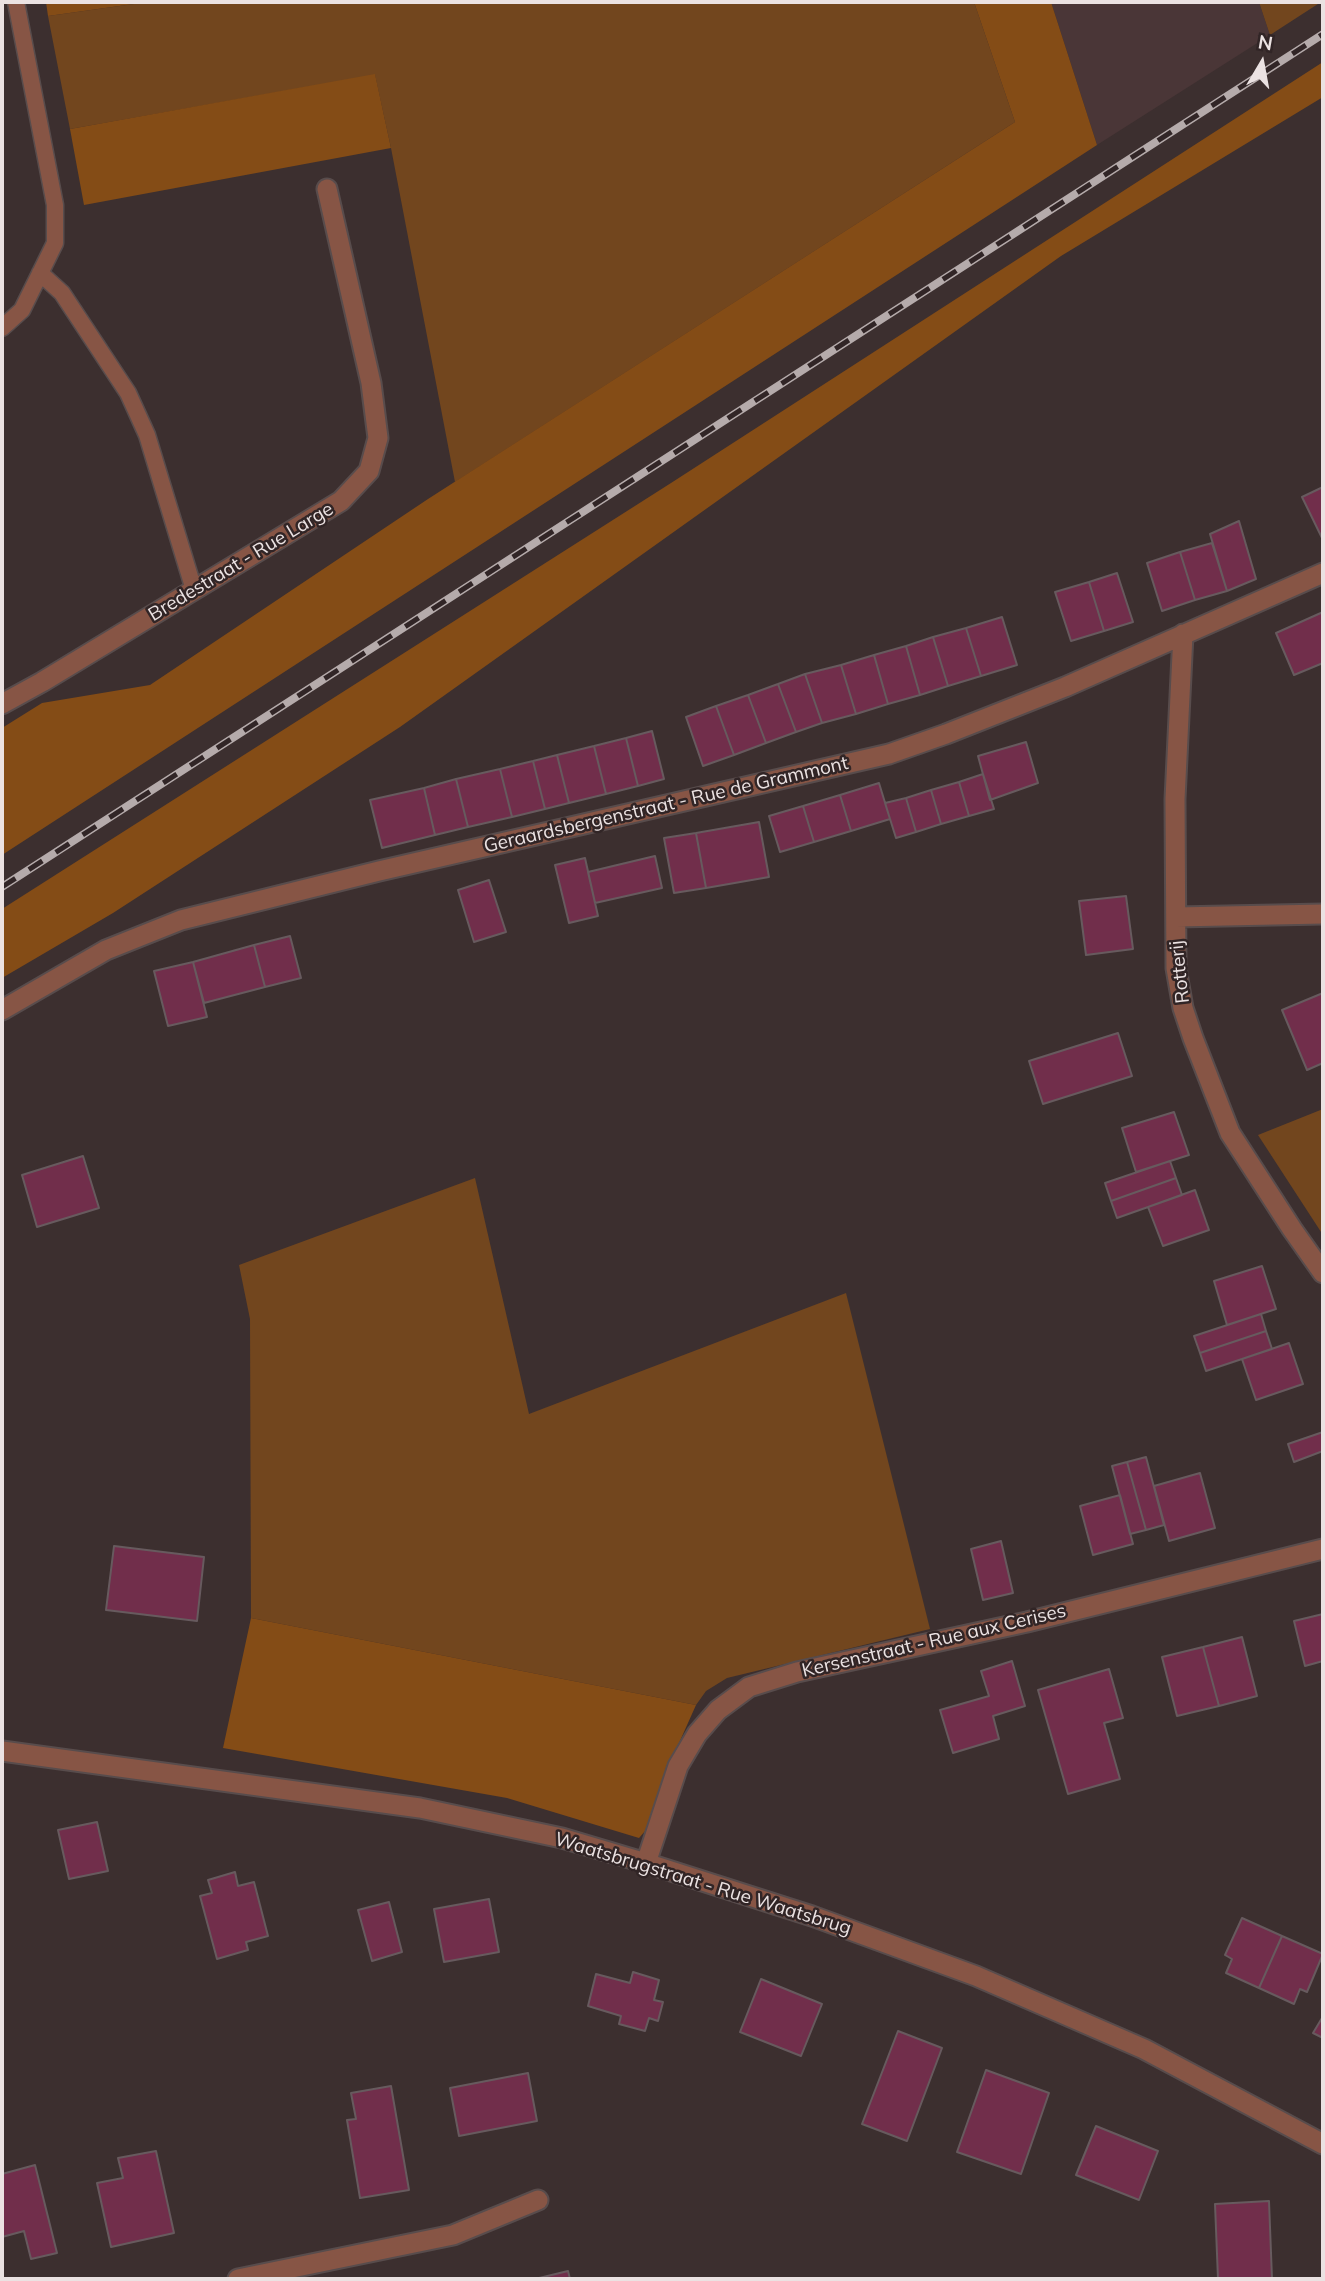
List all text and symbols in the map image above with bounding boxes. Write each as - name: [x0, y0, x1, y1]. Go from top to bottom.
- north arrow: [1227, 28, 1297, 98]
- text: N: [1256, 29, 1275, 55]
- street label: Bredestraat - Rue Large: [144, 498, 338, 626]
- street label: Geraardsbergenstraat - Rue de Grammont: [482, 752, 850, 858]
- street label: Rotterij: [1165, 940, 1195, 1004]
- street label: Kersenstraat - Rue aux Cerises: [800, 1599, 1068, 1683]
- street label: Waatsbrugstraat - Rue Waatsbrug: [552, 1828, 854, 1940]

